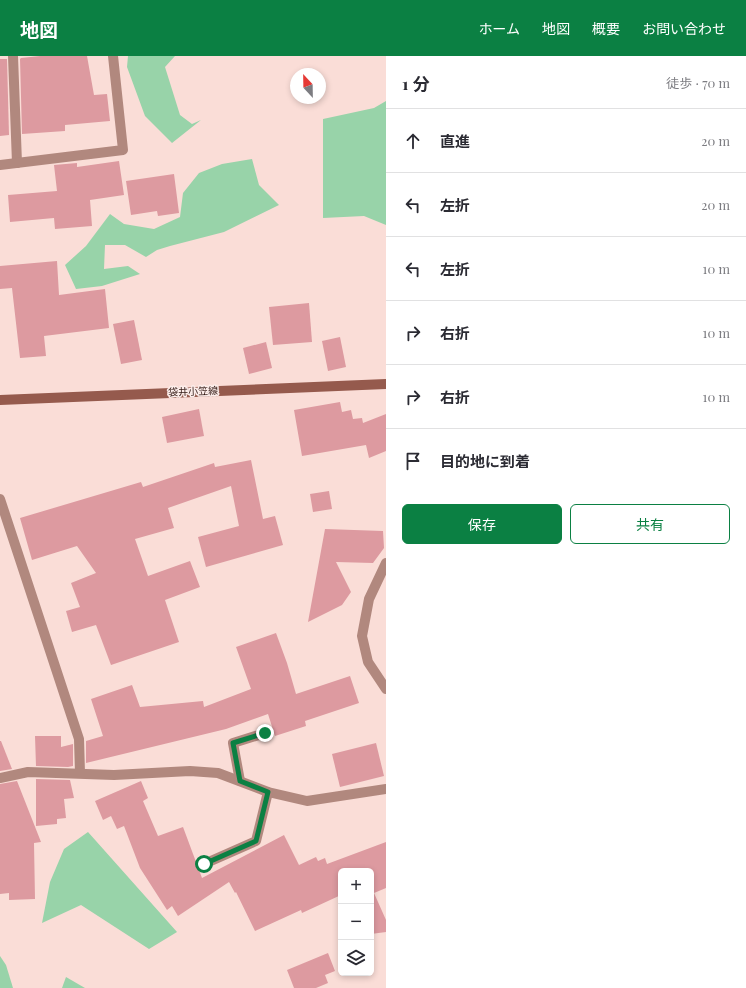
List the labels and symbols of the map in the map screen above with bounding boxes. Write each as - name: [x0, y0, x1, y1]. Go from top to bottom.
- north arrow: [290, 68, 326, 104]
- street label: 袋井小笠線: [168, 383, 218, 399]
- route end: [256, 724, 274, 742]
- route start: [195, 855, 213, 873]

